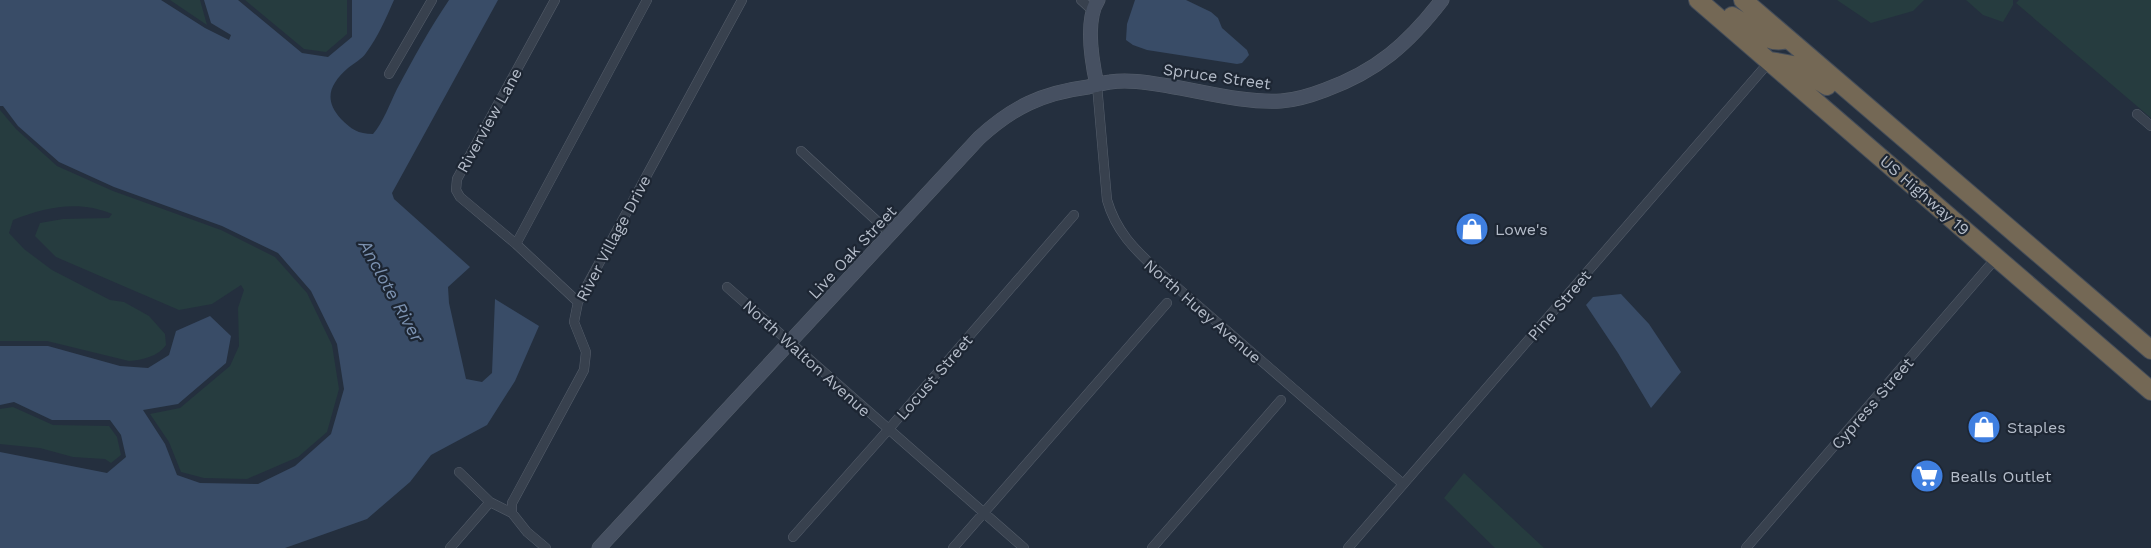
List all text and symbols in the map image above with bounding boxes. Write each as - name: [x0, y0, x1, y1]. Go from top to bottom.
- street label: Spruce Street: [1162, 60, 1272, 93]
- street label: Riverview Lane: [453, 65, 526, 176]
- street label: US Highway 19: [1876, 151, 1973, 239]
- street label: River Village Drive: [572, 172, 655, 304]
- street label: Live Oak Street: [804, 202, 900, 303]
- shop icon: Lowe's: [1454, 211, 1490, 247]
- place label: Lowe's: [1495, 220, 1548, 239]
- water label: Anclote River: [354, 235, 429, 346]
- street label: North Huey Avenue: [1140, 255, 1265, 367]
- street label: Pine Street: [1524, 266, 1595, 344]
- street label: North Walton Avenue: [739, 296, 874, 421]
- street label: Locust Street: [892, 331, 977, 424]
- street label: Cypress Street: [1827, 353, 1918, 453]
- shop icon: Staples: [1966, 409, 2002, 445]
- place label: Staples: [2007, 418, 2066, 437]
- supermarket icon: Bealls Outlet: [1909, 458, 1945, 494]
- place label: Bealls Outlet: [1950, 467, 2052, 486]

